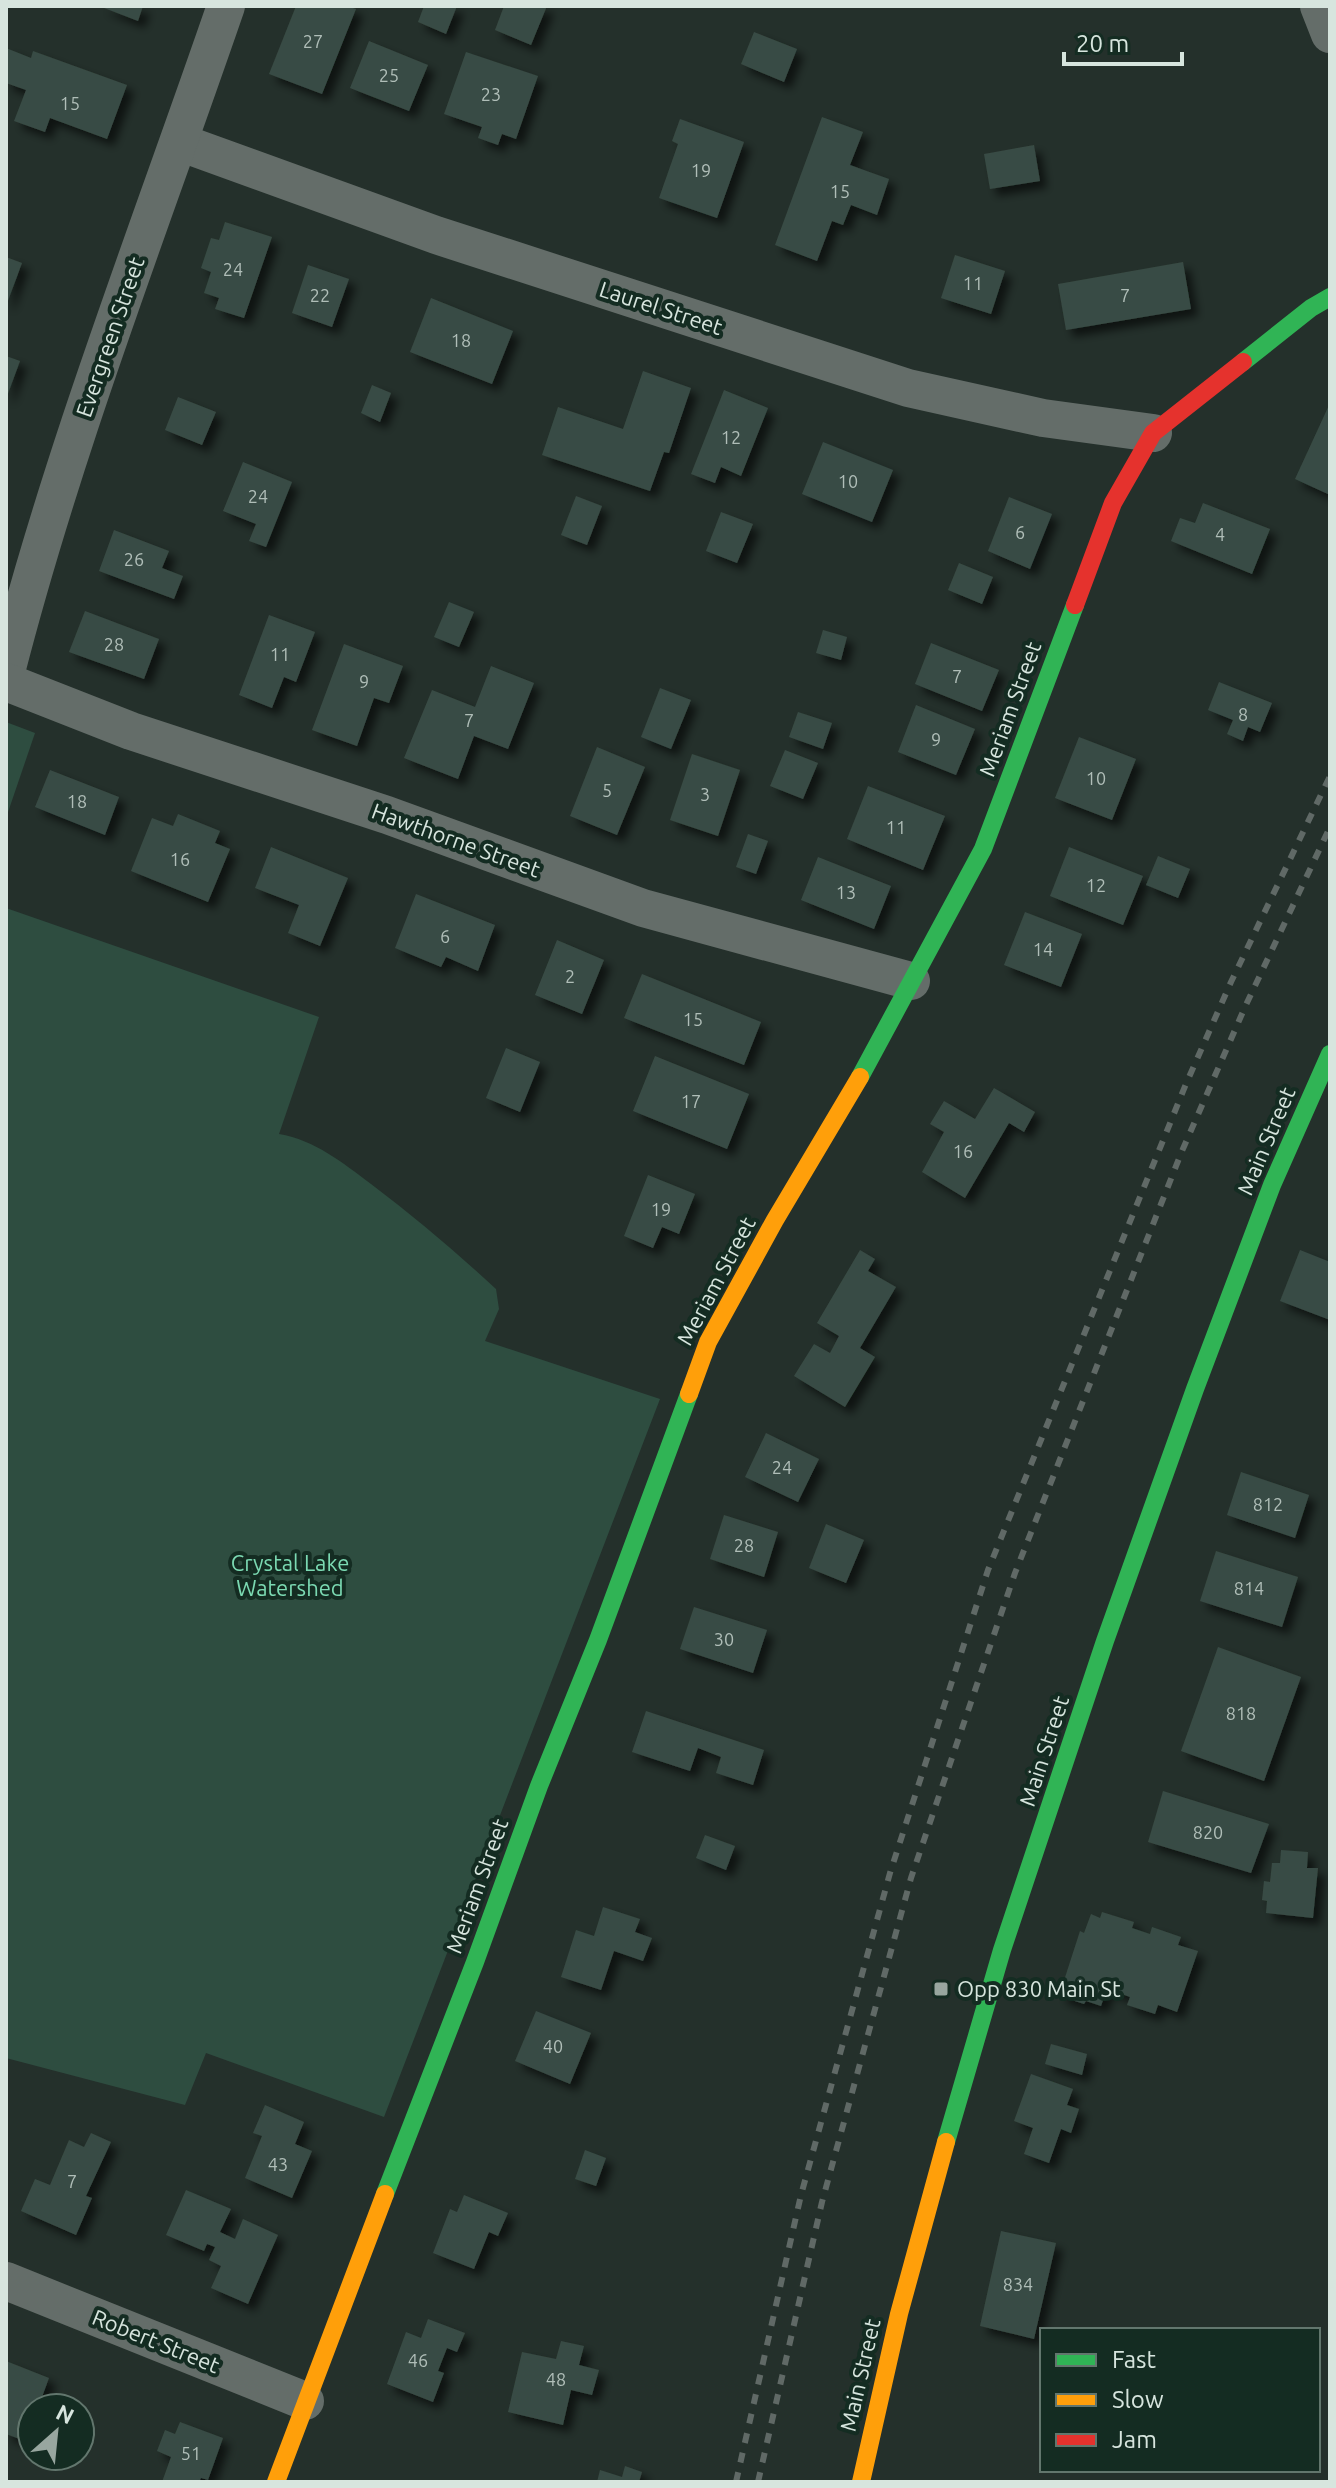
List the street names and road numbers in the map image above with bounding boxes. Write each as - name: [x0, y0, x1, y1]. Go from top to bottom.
- street label: Evergreen Street: [70, 253, 149, 420]
- street label: Laurel Street: [597, 276, 726, 339]
- street label: Meriam Street: [974, 638, 1046, 780]
- street label: Hawthorne Street: [369, 797, 544, 882]
- street label: Main Street: [1232, 1083, 1300, 1199]
- street label: Meriam Street: [671, 1212, 760, 1349]
- street label: Main Street: [1014, 1692, 1073, 1809]
- street label: Meriam Street: [441, 1815, 513, 1957]
- street label: Robert Street: [89, 2304, 224, 2378]
- street label: Main Street: [834, 2316, 885, 2434]

